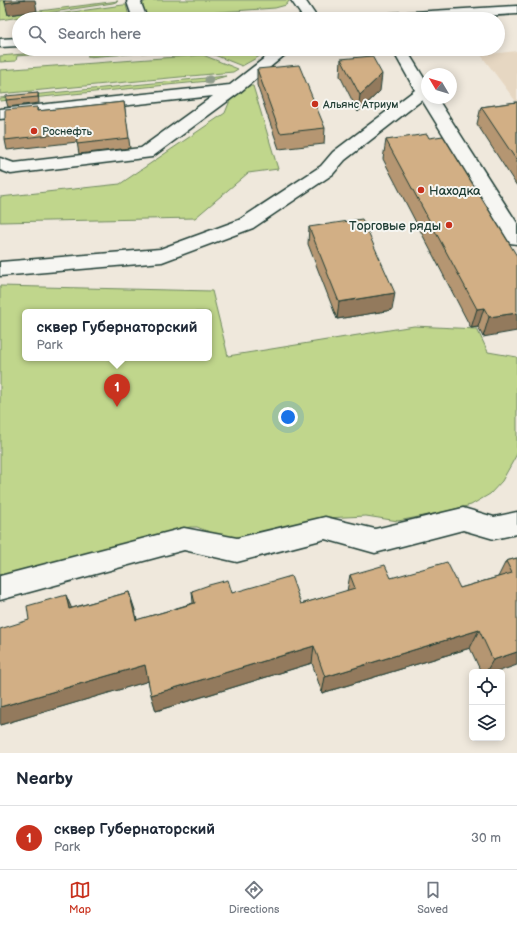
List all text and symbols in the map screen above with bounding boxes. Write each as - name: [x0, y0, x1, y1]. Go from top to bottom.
- search box: [12, 12, 505, 56]
- icon: search: [26, 23, 48, 45]
- text: Search here: [58, 25, 141, 44]
- north arrow: [421, 68, 457, 104]
- place label: Альянс Атриум: [322, 98, 399, 111]
- marker: Альянс Атриум: [310, 99, 320, 109]
- place label: Роснефть: [42, 125, 93, 138]
- marker: Роснефть: [29, 126, 39, 136]
- place label: Находка: [429, 183, 481, 199]
- marker: Находка: [416, 185, 426, 195]
- place label: Торговые ряды: [349, 218, 441, 234]
- marker: Торговые ряды: [444, 220, 454, 230]
- popup: [22, 309, 212, 361]
- text: сквер Губернаторский: [37, 318, 197, 337]
- text: Park: [37, 337, 63, 353]
- pin: 1: [104, 374, 130, 407]
- your location: [278, 407, 298, 427]
- map controls: [469, 669, 505, 741]
- button: locate: [469, 669, 505, 705]
- button: layers: [469, 705, 505, 741]
- text: Nearby: [16, 769, 73, 789]
- text: сквер Губернаторский: [54, 820, 215, 839]
- text: 1: [26, 830, 32, 846]
- text: 30 m: [471, 830, 501, 846]
- text: Park: [54, 839, 80, 855]
- tab: Map: [69, 879, 91, 916]
- tab: Directions: [229, 879, 279, 916]
- tab: Saved: [417, 879, 448, 916]

